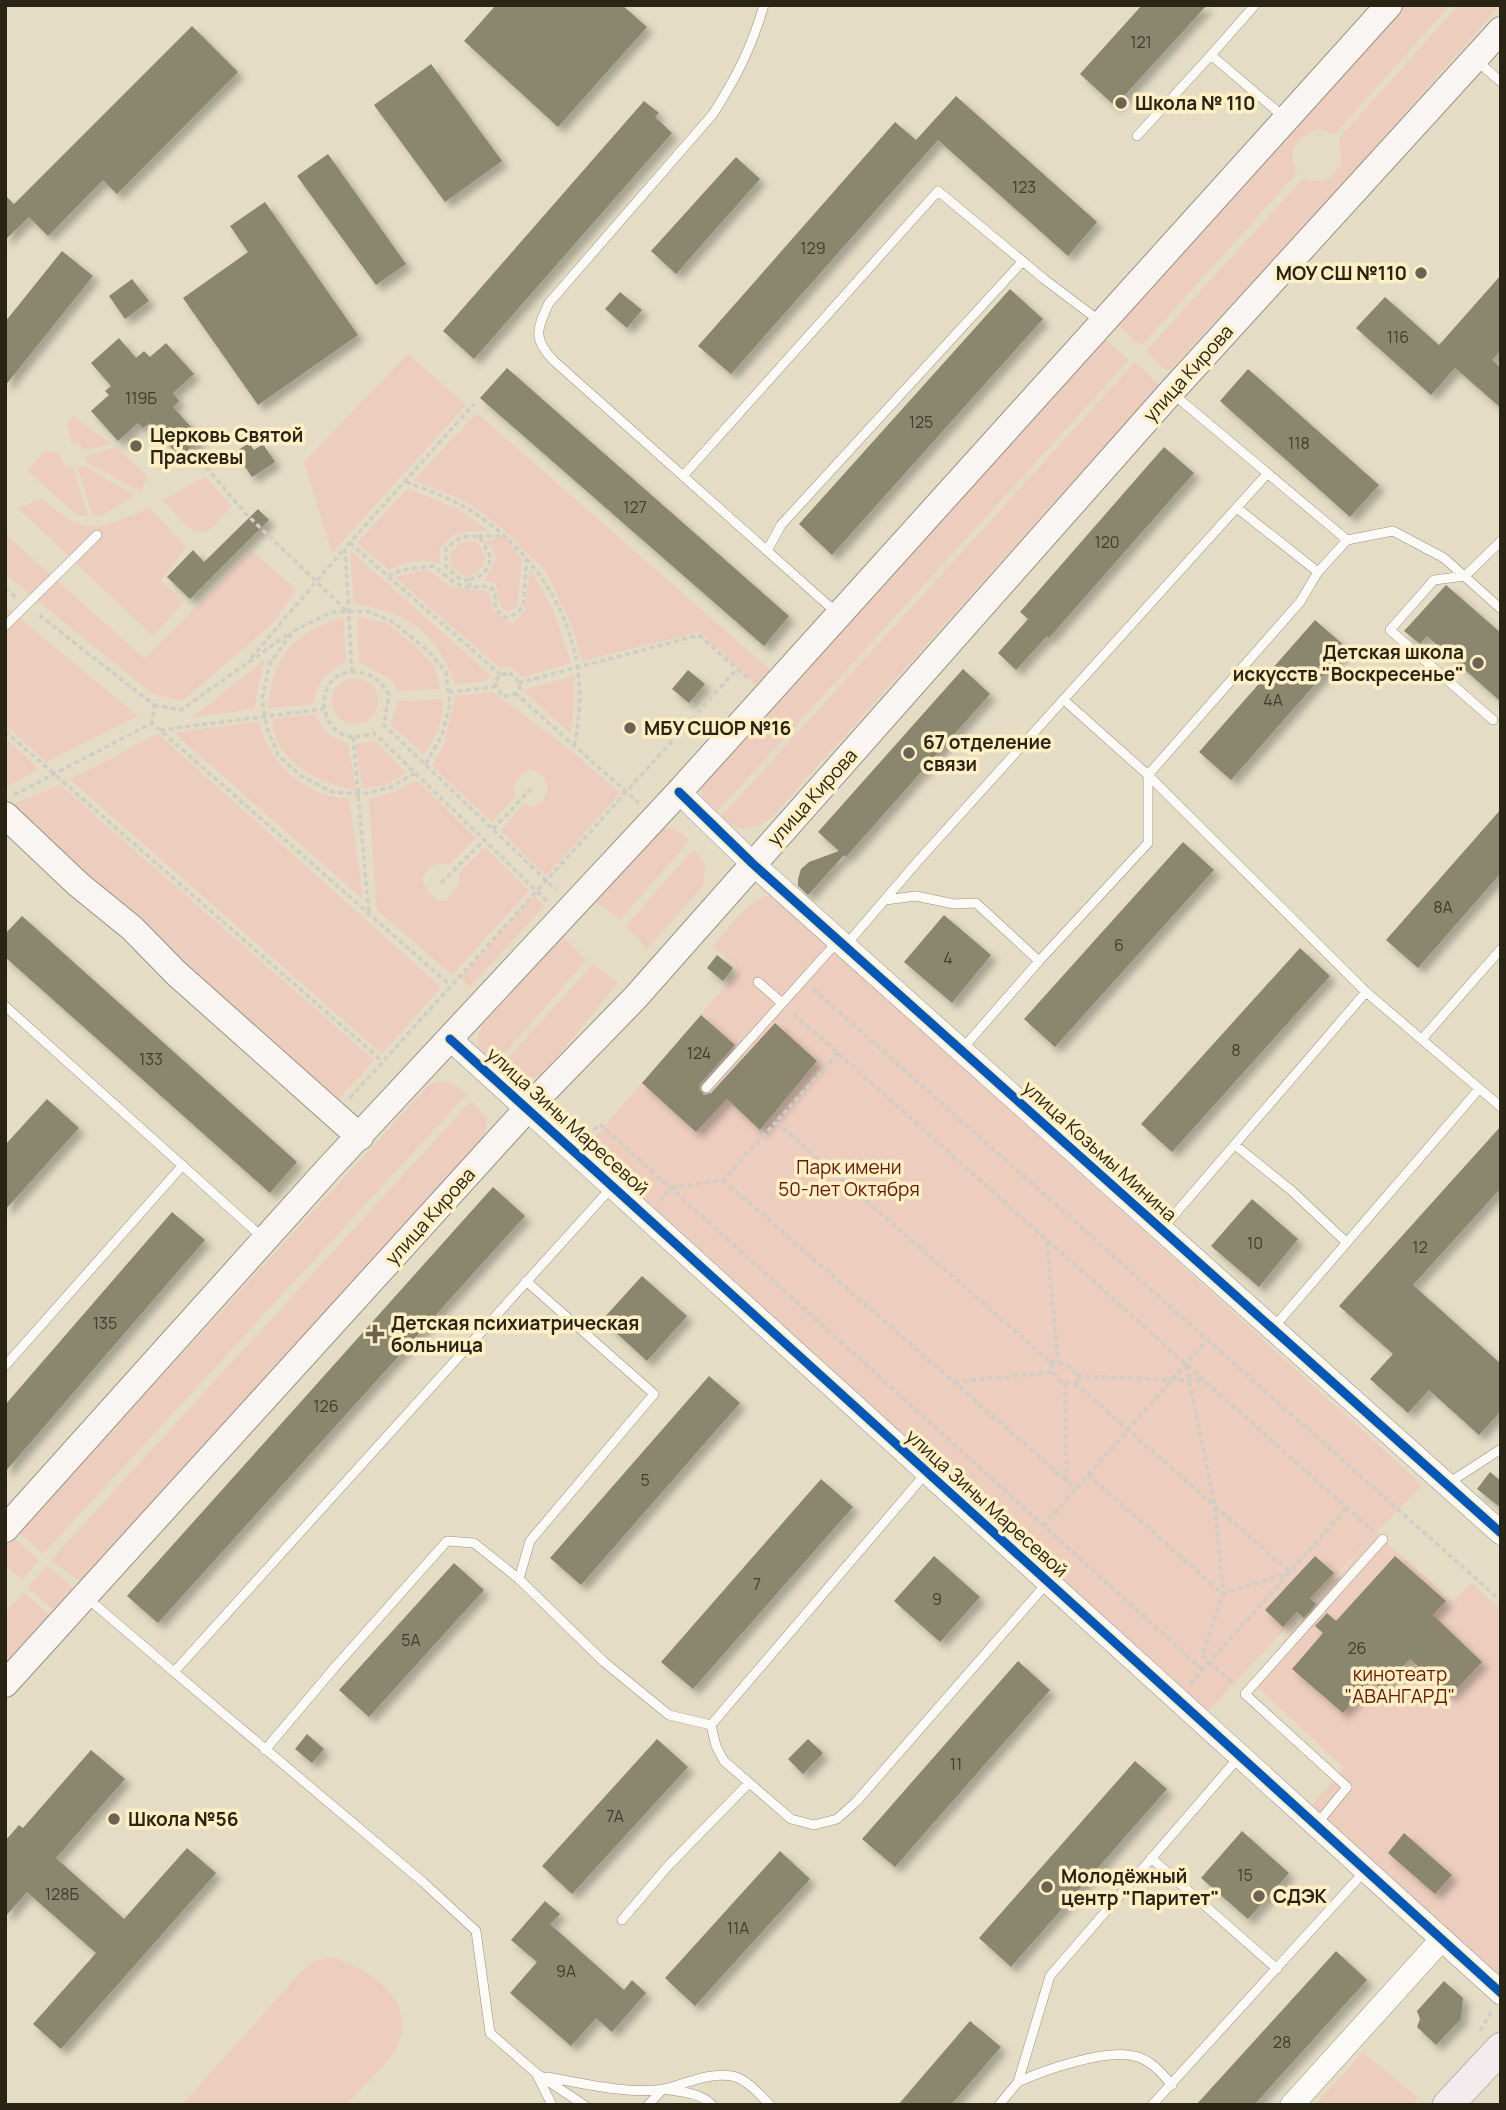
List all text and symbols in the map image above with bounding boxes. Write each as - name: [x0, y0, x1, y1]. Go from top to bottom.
- house number: 121: [1130, 31, 1152, 53]
- place label: Школа № 110: [1135, 90, 1255, 116]
- marker: Школа № 110: [1113, 95, 1129, 111]
- house number: 123: [1012, 176, 1036, 198]
- house number: 129: [800, 237, 826, 259]
- place label: МОУ СШ №110: [1276, 260, 1407, 286]
- marker: МОУ СШ №110: [1413, 265, 1429, 281]
- street label: улица Кирова: [1137, 319, 1239, 427]
- house number: 116: [1387, 326, 1409, 348]
- house number: 119Б: [125, 387, 157, 409]
- house number: 125: [909, 411, 933, 433]
- place label: Церковь Святой Праскевы: [150, 422, 303, 470]
- house number: 118: [1288, 432, 1310, 454]
- marker: Церковь Святой Праскевы: [128, 438, 144, 454]
- house number: 127: [623, 496, 647, 518]
- house number: 120: [1094, 531, 1120, 553]
- place label: Детская школа искусств "Воскресенье": [1233, 639, 1464, 687]
- marker: Детская школа искусств "Воскресенье": [1470, 655, 1486, 671]
- house number: 4А: [1263, 689, 1283, 711]
- place label: МБУ СШОР №16: [644, 715, 791, 741]
- marker: МБУ СШОР №16: [622, 720, 638, 736]
- place label: 67 отделение связи: [923, 729, 1051, 777]
- street label: улица Кирова: [761, 743, 863, 851]
- marker: 67 отделение связи: [901, 745, 917, 761]
- house number: 8А: [1433, 896, 1453, 918]
- house number: 6: [1114, 934, 1124, 956]
- house number: 4: [943, 947, 953, 969]
- house number: 8: [1231, 1039, 1241, 1061]
- street label: улица Зины Маресевой: [481, 1041, 655, 1201]
- house number: 124: [687, 1042, 711, 1064]
- house number: 133: [139, 1048, 163, 1070]
- street label: улица Козьмы Минина: [1017, 1075, 1183, 1227]
- park label: Парк имени 50-лет Октября: [778, 1154, 920, 1202]
- street label: улица Кирова: [379, 1162, 481, 1270]
- house number: 10: [1247, 1232, 1263, 1254]
- house number: 12: [1412, 1236, 1428, 1258]
- place label: Детская психиатрическая больница: [391, 1310, 639, 1358]
- house number: 135: [93, 1312, 117, 1334]
- marker: Детская психиатрическая больница: [365, 1324, 385, 1344]
- house number: 126: [313, 1395, 339, 1417]
- street label: улица Зины Маресевой: [900, 1423, 1074, 1583]
- house number: 5: [640, 1469, 650, 1491]
- house number: 7: [753, 1573, 761, 1595]
- house number: 9: [932, 1588, 942, 1610]
- house number: 5А: [401, 1629, 421, 1651]
- house number: 26: [1347, 1637, 1367, 1659]
- park label: кинотеатр "АВАНГАРД": [1345, 1661, 1455, 1709]
- house number: 11: [950, 1753, 962, 1775]
- house number: 7А: [606, 1805, 624, 1827]
- place label: Школа №56: [128, 1806, 238, 1832]
- marker: Школа №56: [106, 1811, 122, 1827]
- place label: Молодёжный центр "Паритет": [1061, 1863, 1219, 1911]
- house number: 15: [1237, 1864, 1253, 1886]
- marker: Молодёжный центр "Паритет": [1039, 1879, 1055, 1895]
- house number: 128Б: [45, 1883, 79, 1905]
- place label: СДЭК: [1273, 1883, 1328, 1909]
- marker: СДЭК: [1251, 1888, 1267, 1904]
- house number: 11А: [727, 1917, 749, 1939]
- house number: 9А: [556, 1960, 576, 1982]
- house number: 28: [1273, 2031, 1291, 2053]

